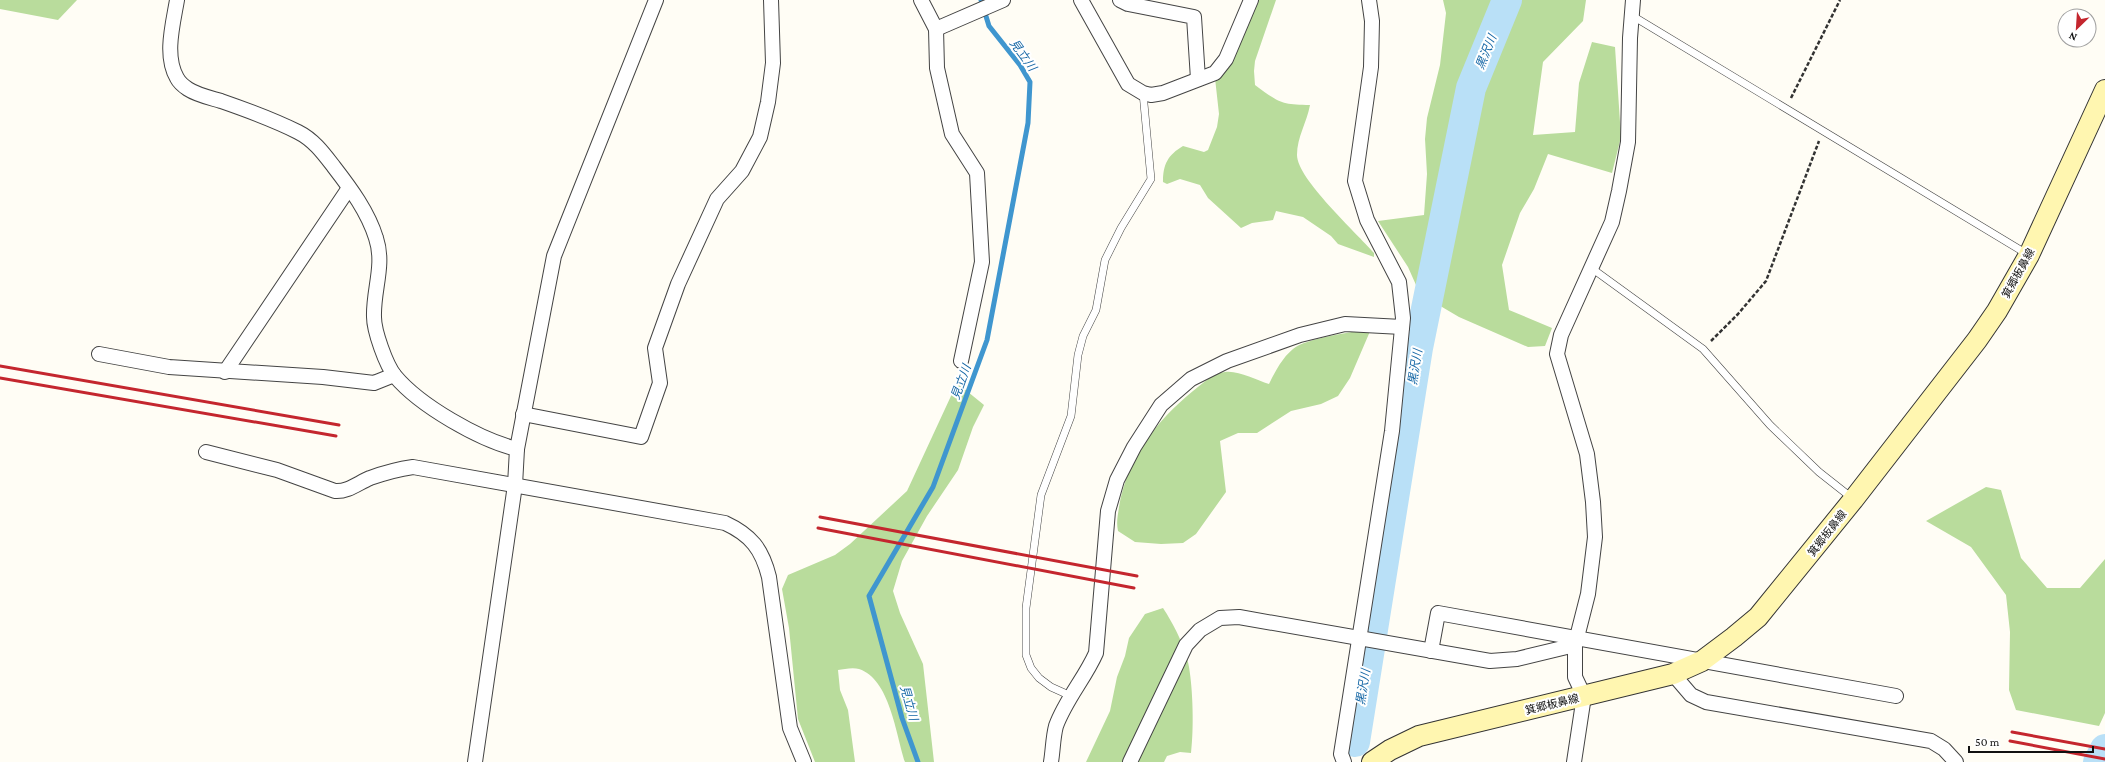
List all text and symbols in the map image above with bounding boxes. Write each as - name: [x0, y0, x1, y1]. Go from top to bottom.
- north arrow: [2057, 8, 2097, 48]
- text: N: [2066, 30, 2079, 44]
- water label: 黒沢川: [1473, 31, 1500, 71]
- water label: 見立川: [1007, 36, 1040, 75]
- street label: 箕郷板鼻線: [1999, 246, 2037, 300]
- water label: 黒沢川: [1405, 346, 1425, 386]
- water label: 見立川: [948, 361, 974, 401]
- street label: 箕郷板鼻線: [1805, 508, 1849, 558]
- water label: 黒沢川: [1353, 666, 1373, 706]
- water label: 見立川: [897, 684, 921, 724]
- street label: 箕郷板鼻線: [1524, 692, 1580, 716]
- scale bar: [1969, 728, 2093, 754]
- text: 50 m: [1975, 735, 2000, 749]

